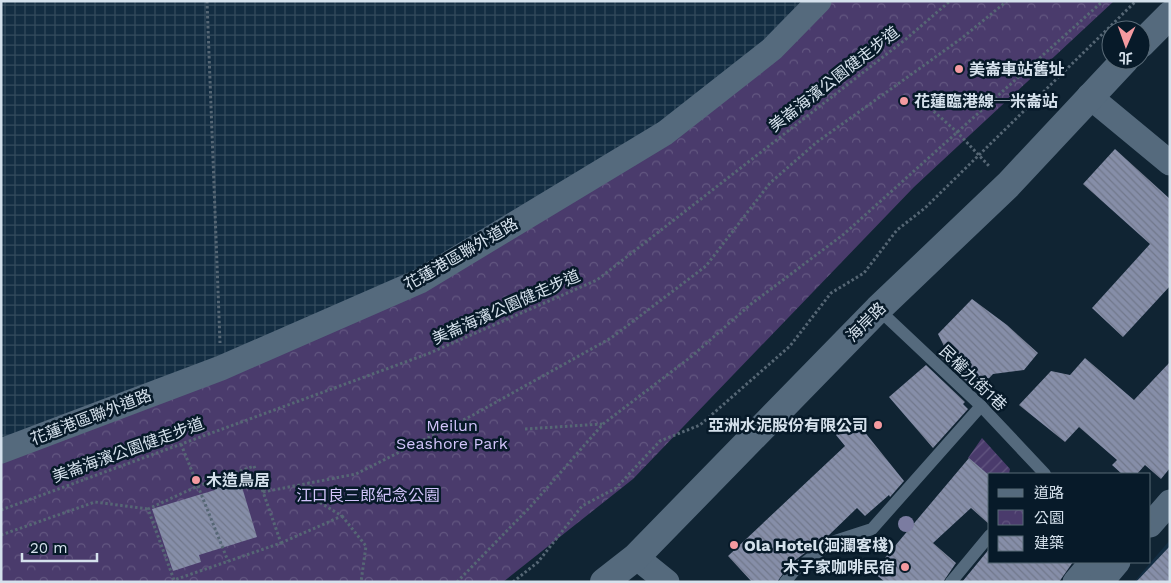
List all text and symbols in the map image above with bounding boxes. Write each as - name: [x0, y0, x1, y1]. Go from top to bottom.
- north arrow: [1101, 20, 1151, 70]
- street label: 美崙海濱公園健走步道: [765, 22, 903, 136]
- text: 北: [1118, 50, 1133, 66]
- place label: 美崙車站舊址: [969, 60, 1065, 79]
- marker: 美崙車站舊址: [953, 63, 965, 75]
- place label: 花蓮臨港線─米崙站: [914, 92, 1058, 111]
- marker: 花蓮臨港線─米崙站: [898, 95, 910, 107]
- street label: 花蓮港區聯外道路: [401, 214, 521, 294]
- street label: 美崙海濱公園健走步道: [429, 266, 583, 348]
- street label: 海岸路: [842, 298, 890, 346]
- street label: 民權九街1巷: [935, 341, 1011, 415]
- street label: 花蓮港區聯外道路: [28, 385, 154, 449]
- street label: 美崙海濱公園健走步道: [50, 414, 206, 486]
- park label: Meilun Seashore Park: [396, 416, 508, 453]
- place label: 亞洲水泥股份有限公司: [708, 416, 868, 435]
- marker: 亞洲水泥股份有限公司: [872, 419, 884, 431]
- place label: 木造鳥居: [206, 471, 270, 490]
- legend: [988, 473, 1151, 563]
- marker: 木造鳥居: [190, 474, 202, 486]
- text: 道路: [1034, 484, 1064, 502]
- park label: 江口良三郎紀念公園: [296, 486, 440, 505]
- text: 公園: [1034, 509, 1064, 527]
- scale bar: [22, 530, 98, 562]
- text: 建築: [1034, 534, 1064, 552]
- place label: Ola Hotel(洄瀾客棧): [744, 536, 894, 555]
- text: 20 m: [30, 539, 68, 557]
- marker: Ola Hotel(洄瀾客棧): [728, 539, 740, 551]
- place label: 木子家咖啡民宿: [783, 558, 895, 577]
- marker: 木子家咖啡民宿: [899, 561, 911, 573]

